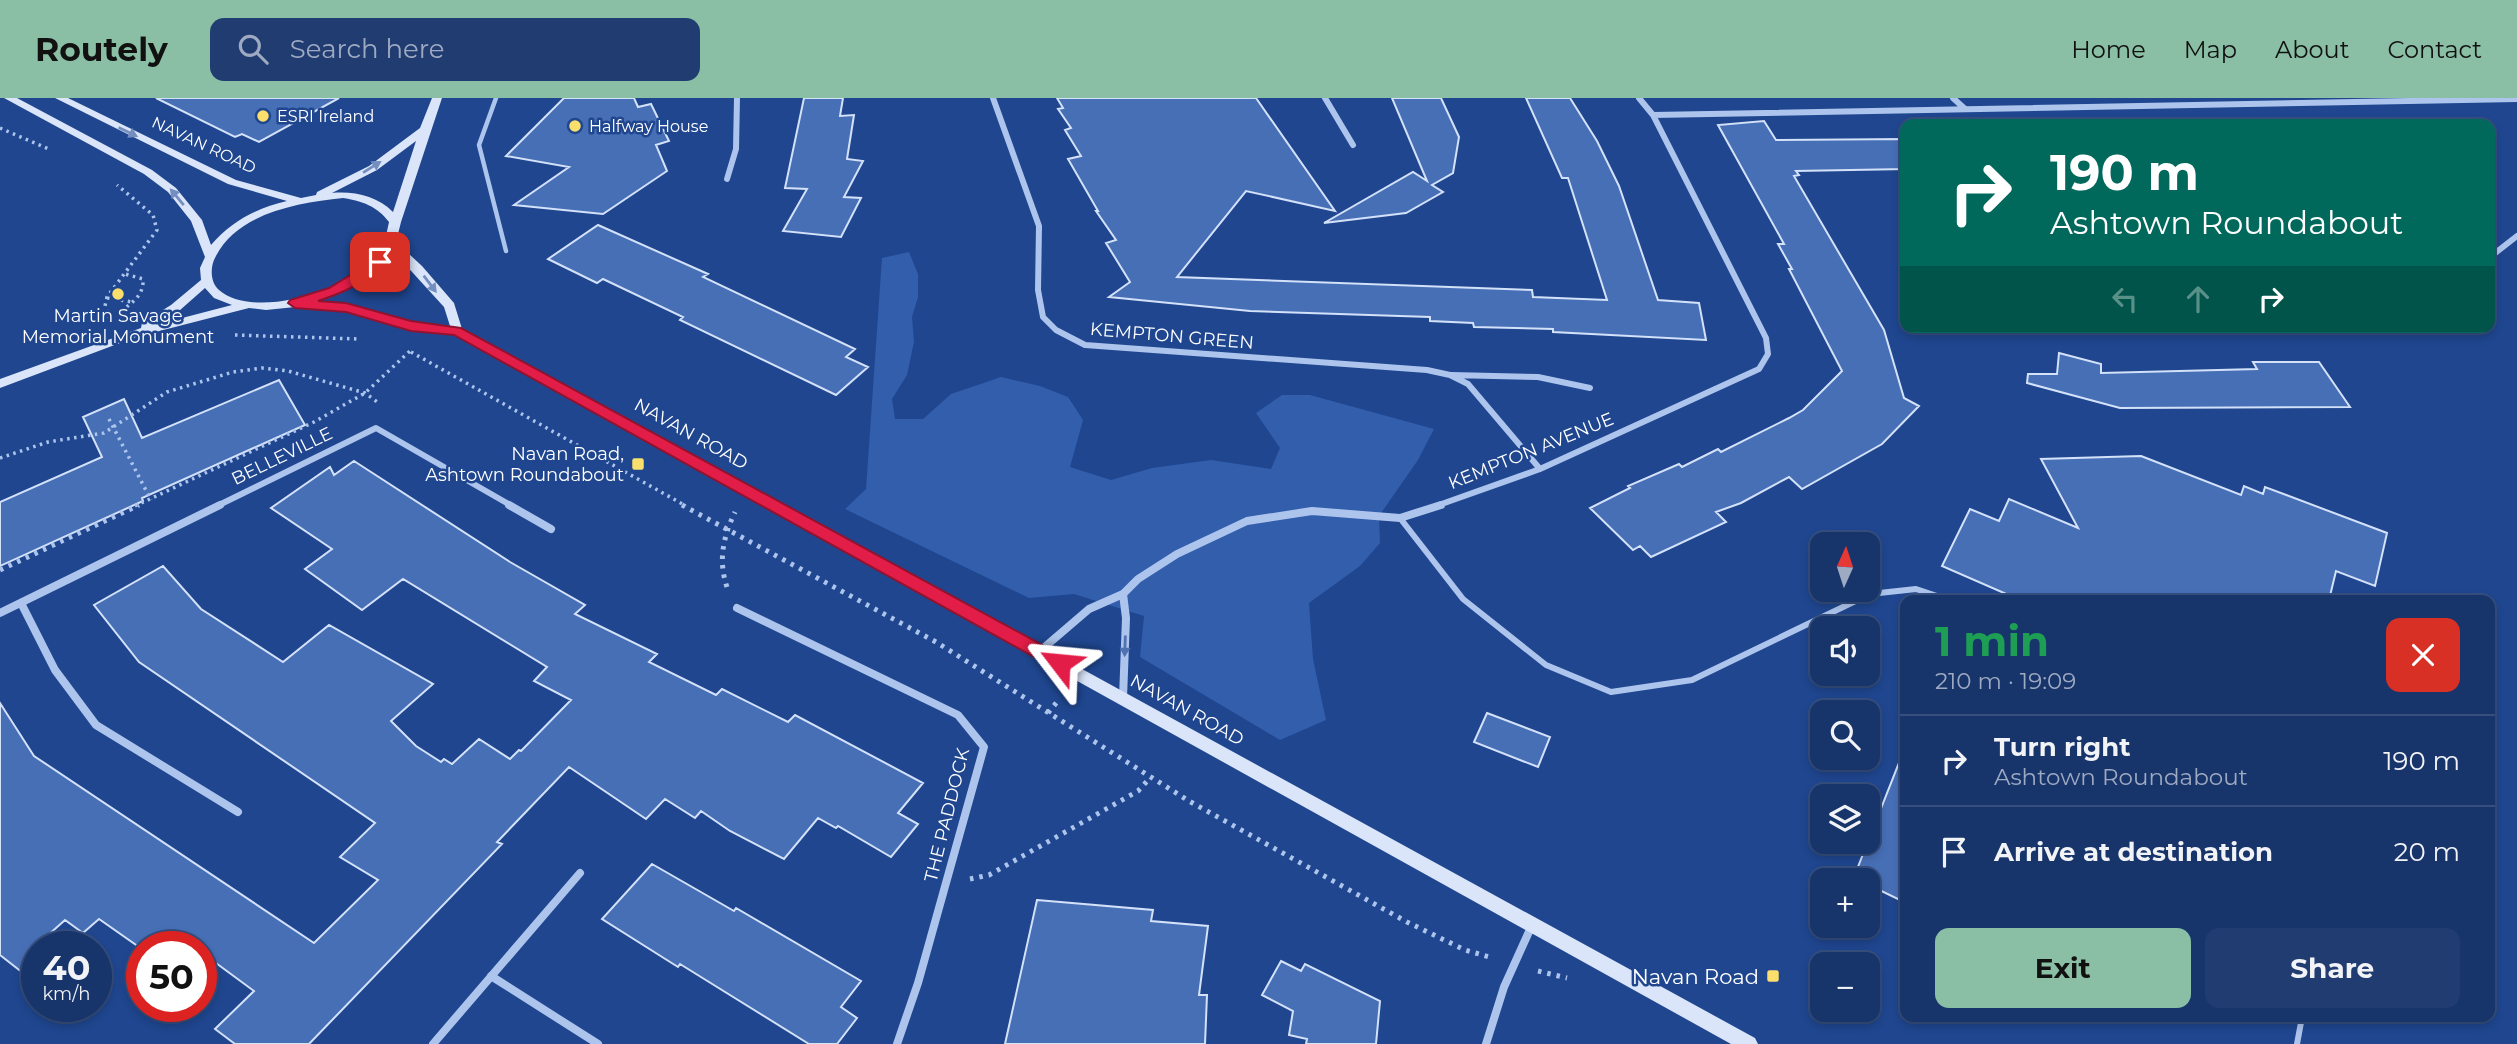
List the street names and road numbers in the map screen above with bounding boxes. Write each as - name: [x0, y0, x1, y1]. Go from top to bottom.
- street label: NAVAN ROAD: [149, 113, 259, 177]
- street label: KEMPTON GREEN: [1089, 318, 1255, 354]
- street label: NAVAN ROAD: [630, 394, 752, 474]
- street label: KEMPTON AVENUE: [1445, 408, 1617, 494]
- street label: BELLEVILLE: [228, 422, 336, 490]
- street label: NAVAN ROAD: [1126, 670, 1248, 750]
- street label: THE PADDOCK: [920, 746, 974, 884]

